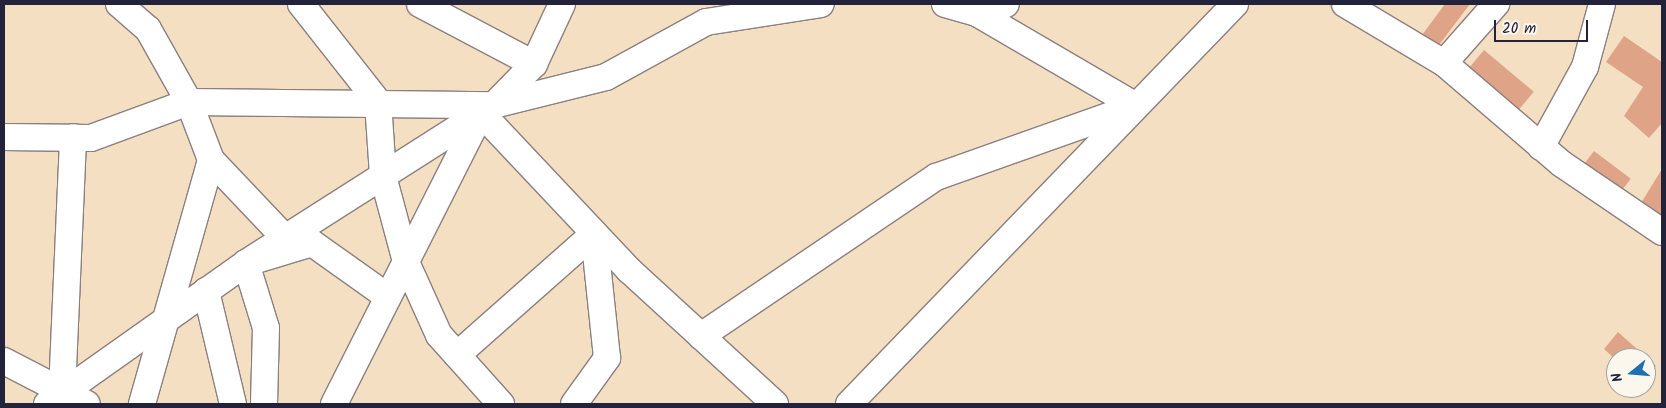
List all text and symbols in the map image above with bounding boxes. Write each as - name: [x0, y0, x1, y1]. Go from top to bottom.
- scale bar: [1496, 10, 1590, 42]
- text: 20 m: [1502, 17, 1536, 41]
- north arrow: [1606, 348, 1656, 398]
- text: N: [1606, 370, 1629, 385]

